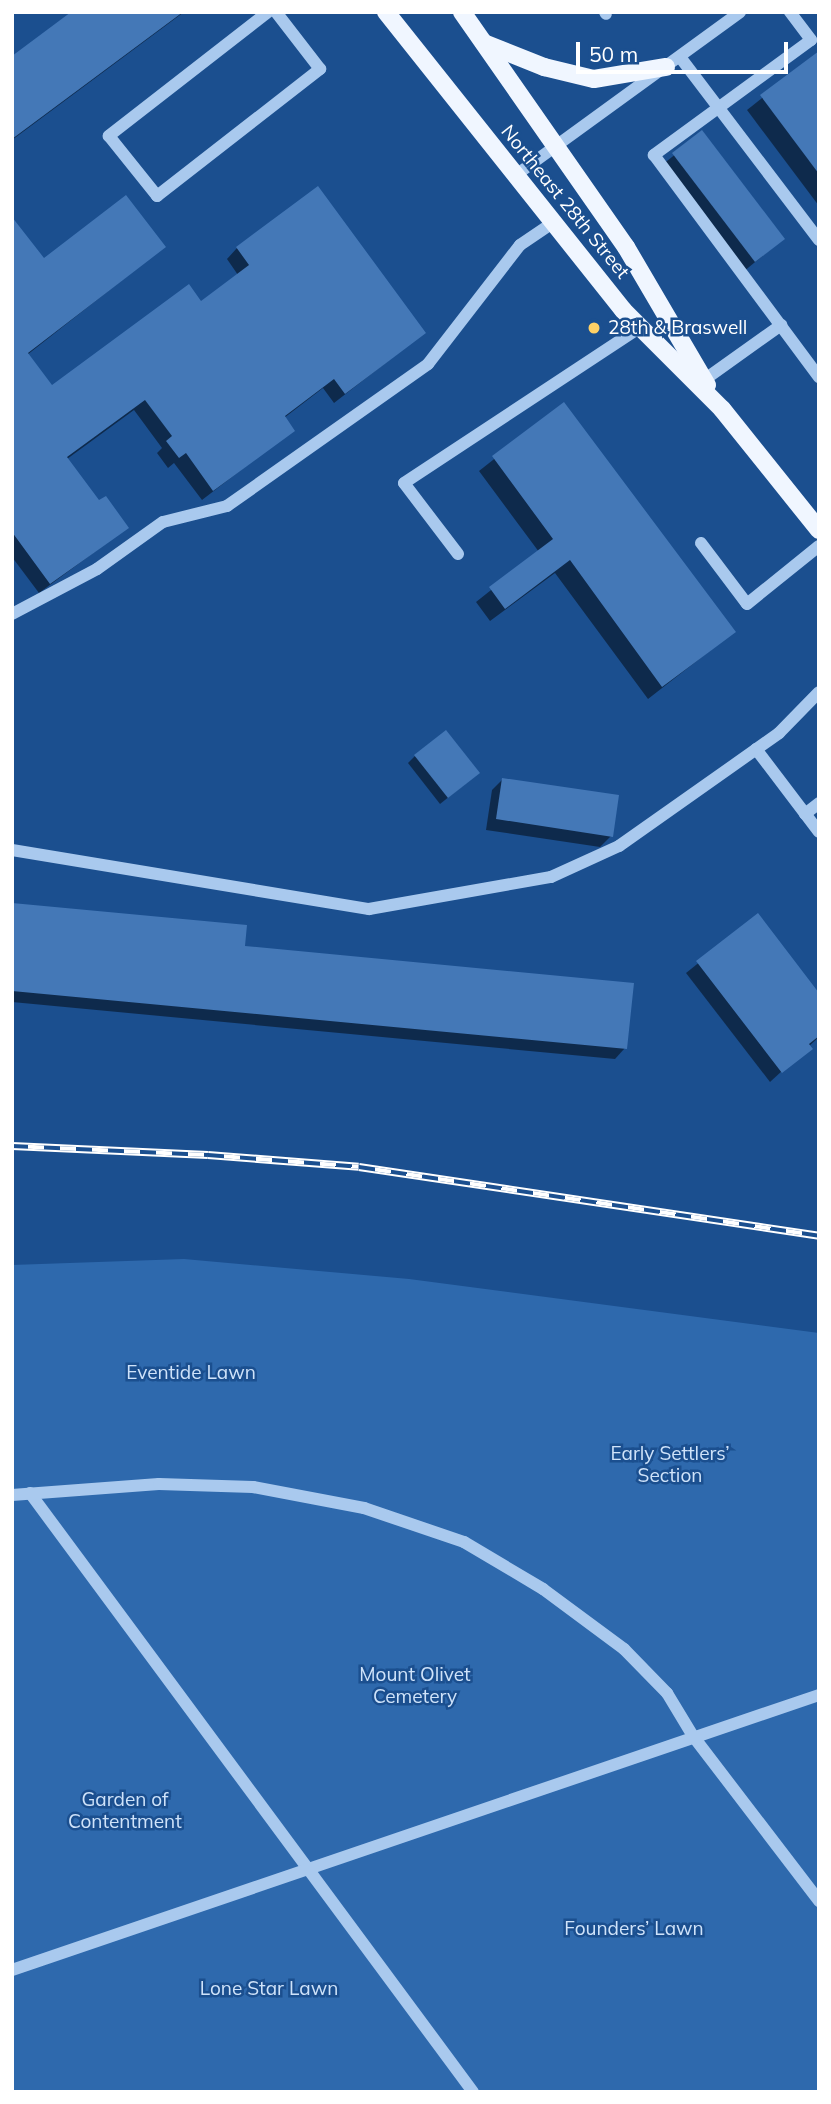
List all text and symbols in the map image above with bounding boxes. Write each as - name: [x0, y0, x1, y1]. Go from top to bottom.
- scale bar: [579, 28, 791, 72]
- text: 50 m: [589, 41, 638, 67]
- street label: Northeast 28th Street: [496, 121, 634, 283]
- place label: 28th & Braswell: [608, 317, 747, 339]
- marker: 28th & Braswell: [586, 320, 602, 336]
- park label: Eventide Lawn: [126, 1362, 256, 1384]
- park label: Early Settlers’ Section: [611, 1443, 729, 1487]
- park label: Mount Olivet Cemetery: [359, 1664, 471, 1708]
- park label: Garden of Contentment: [68, 1789, 182, 1833]
- park label: Founders’ Lawn: [564, 1918, 704, 1940]
- park label: Lone Star Lawn: [200, 1978, 338, 2000]

